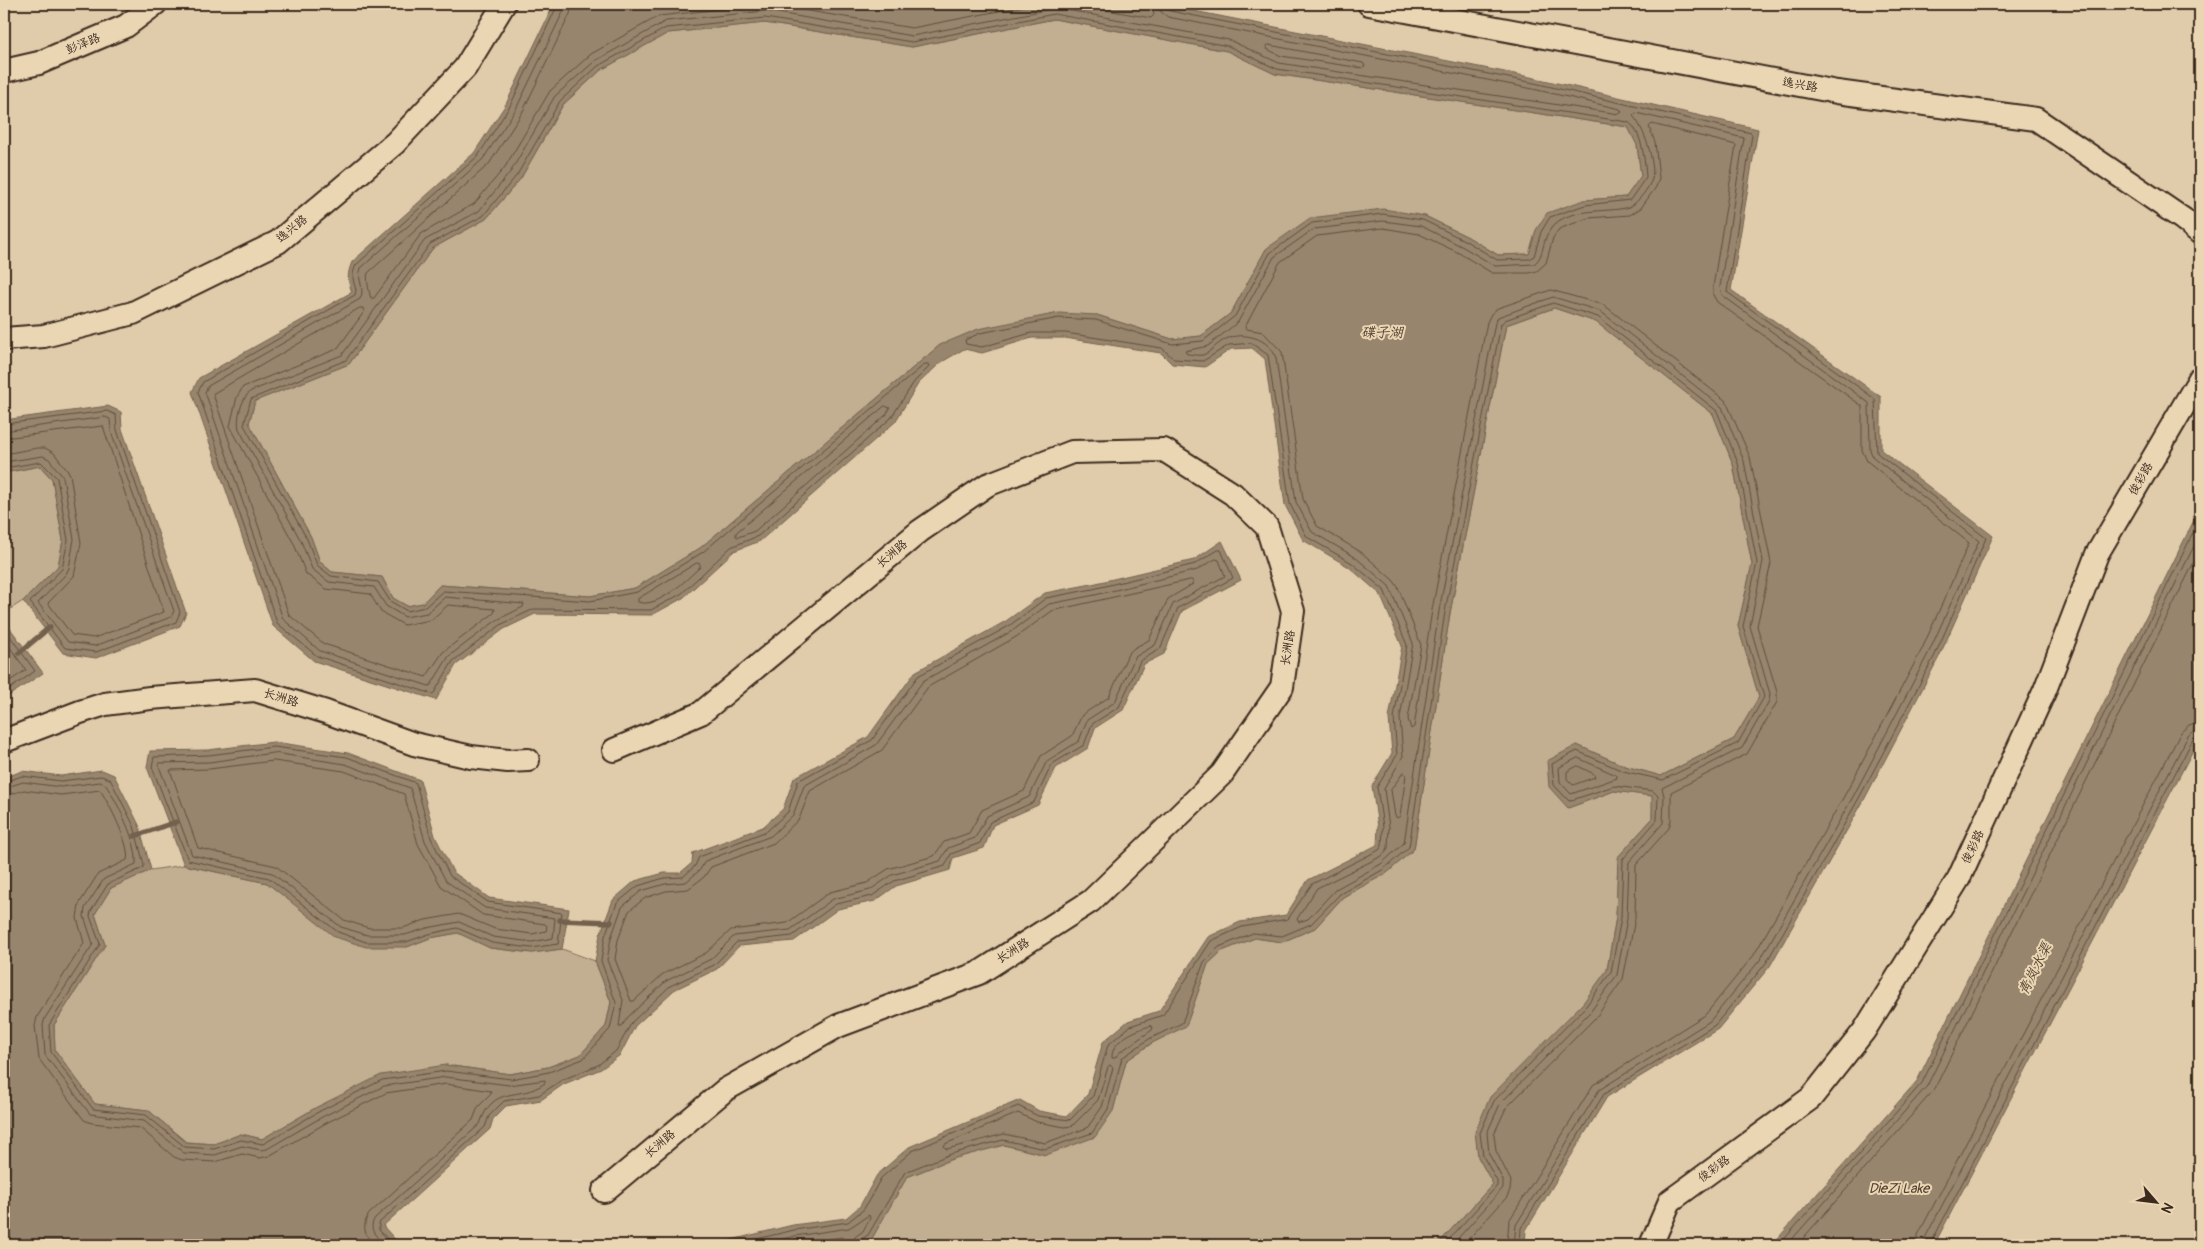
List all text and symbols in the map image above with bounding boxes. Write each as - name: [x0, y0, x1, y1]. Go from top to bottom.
- street label: 彭泽路: [63, 30, 103, 58]
- street label: 逸兴路: [1781, 74, 1819, 96]
- street label: 逸兴路: [273, 212, 311, 246]
- water label: 碟子湖: [1361, 324, 1405, 341]
- street label: 俊彩路: [2126, 460, 2156, 498]
- street label: 长洲路: [873, 537, 911, 571]
- street label: 长洲路: [1278, 629, 1298, 667]
- street label: 长洲路: [262, 686, 300, 710]
- street label: 俊彩路: [1959, 828, 1987, 866]
- street label: 长洲路: [994, 935, 1032, 967]
- water label: 青岚水渠: [2015, 939, 2056, 998]
- street label: 长洲路: [641, 1127, 679, 1161]
- street label: 俊彩路: [1695, 1152, 1733, 1186]
- north arrow: [2132, 1176, 2182, 1226]
- water label: DieZi Lake: [1869, 1180, 1931, 1197]
- text: N: [2157, 1200, 2177, 1216]

